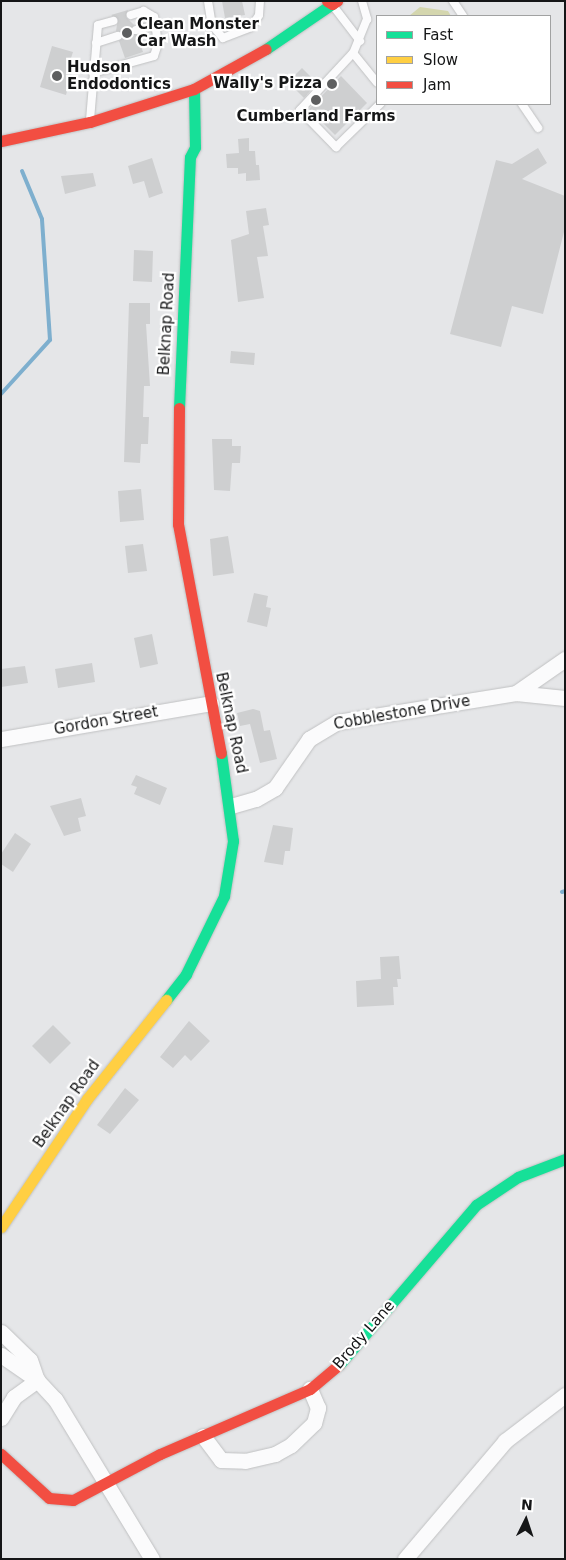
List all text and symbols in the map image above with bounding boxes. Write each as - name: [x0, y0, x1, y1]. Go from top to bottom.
- place label: Clean Monster Car Wash: [137, 15, 259, 50]
- legend: [376, 15, 551, 105]
- text: Fast: [423, 26, 453, 44]
- marker: Clean Monster Car Wash: [121, 27, 133, 39]
- text: Slow: [423, 51, 458, 69]
- place label: Hudson Endodontics: [67, 58, 171, 93]
- marker: Hudson Endodontics: [51, 70, 63, 82]
- place label: Wally's Pizza: [213, 75, 322, 93]
- text: Jam: [423, 76, 451, 94]
- marker: Wally's Pizza: [326, 78, 338, 90]
- marker: Cumberland Farms: [310, 94, 322, 106]
- place label: Cumberland Farms: [237, 108, 395, 126]
- street label: Belknap Road: [155, 272, 179, 376]
- street label: Belknap Road: [211, 671, 251, 775]
- street label: Cobblestone Drive: [332, 692, 472, 734]
- street label: Gordon Street: [53, 703, 159, 739]
- street label: Belknap Road: [30, 1057, 104, 1151]
- street label: Brody Lane: [329, 1297, 399, 1373]
- north arrow: [501, 1495, 551, 1545]
- text: N: [521, 1497, 533, 1513]

